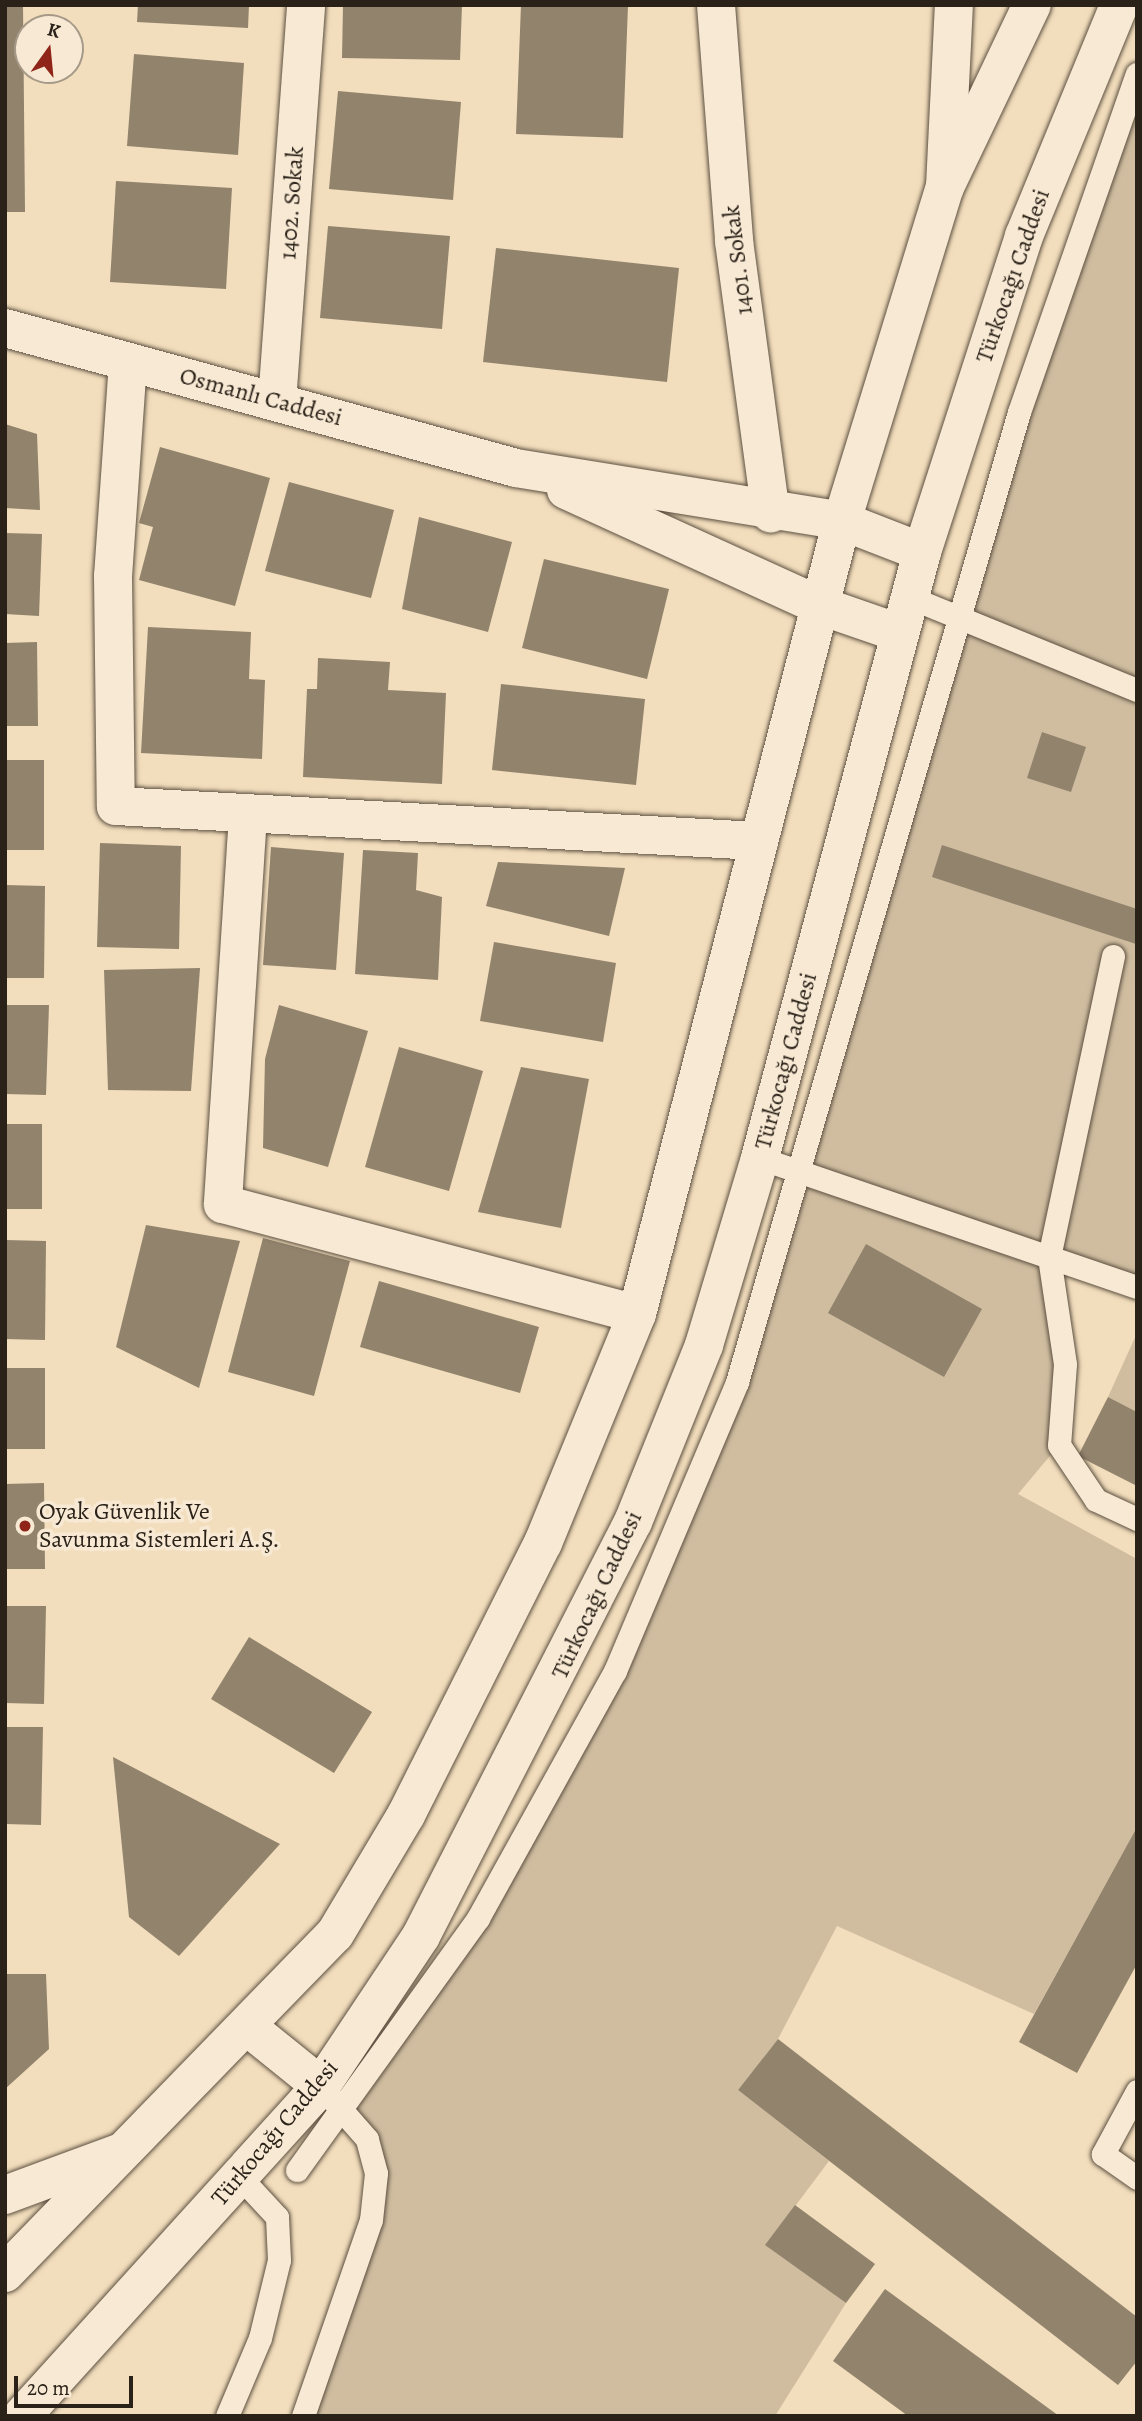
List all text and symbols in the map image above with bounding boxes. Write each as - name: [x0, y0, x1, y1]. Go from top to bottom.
- north arrow: [14, 14, 84, 84]
- text: K: [45, 16, 63, 45]
- street label: 1402. Sokak: [274, 145, 310, 261]
- street label: Türkocağı Caddesi: [970, 185, 1056, 367]
- street label: 1401. Sokak: [717, 203, 759, 317]
- street label: Osmanlı Caddesi: [177, 361, 345, 433]
- street label: Türkocağı Caddesi: [749, 969, 823, 1153]
- place label: Oyak Güvenlik Ve Savunma Sistemleri A.Ş.: [39, 1498, 279, 1554]
- street label: Türkocağı Caddesi: [546, 1507, 648, 1683]
- marker: Oyak Güvenlik Ve Savunma Sistemleri A.Ş.: [17, 1518, 33, 1534]
- street label: Türkocağı Caddesi: [206, 2054, 344, 2212]
- scale bar: [18, 2362, 136, 2406]
- text: 20 m: [27, 2374, 70, 2402]

